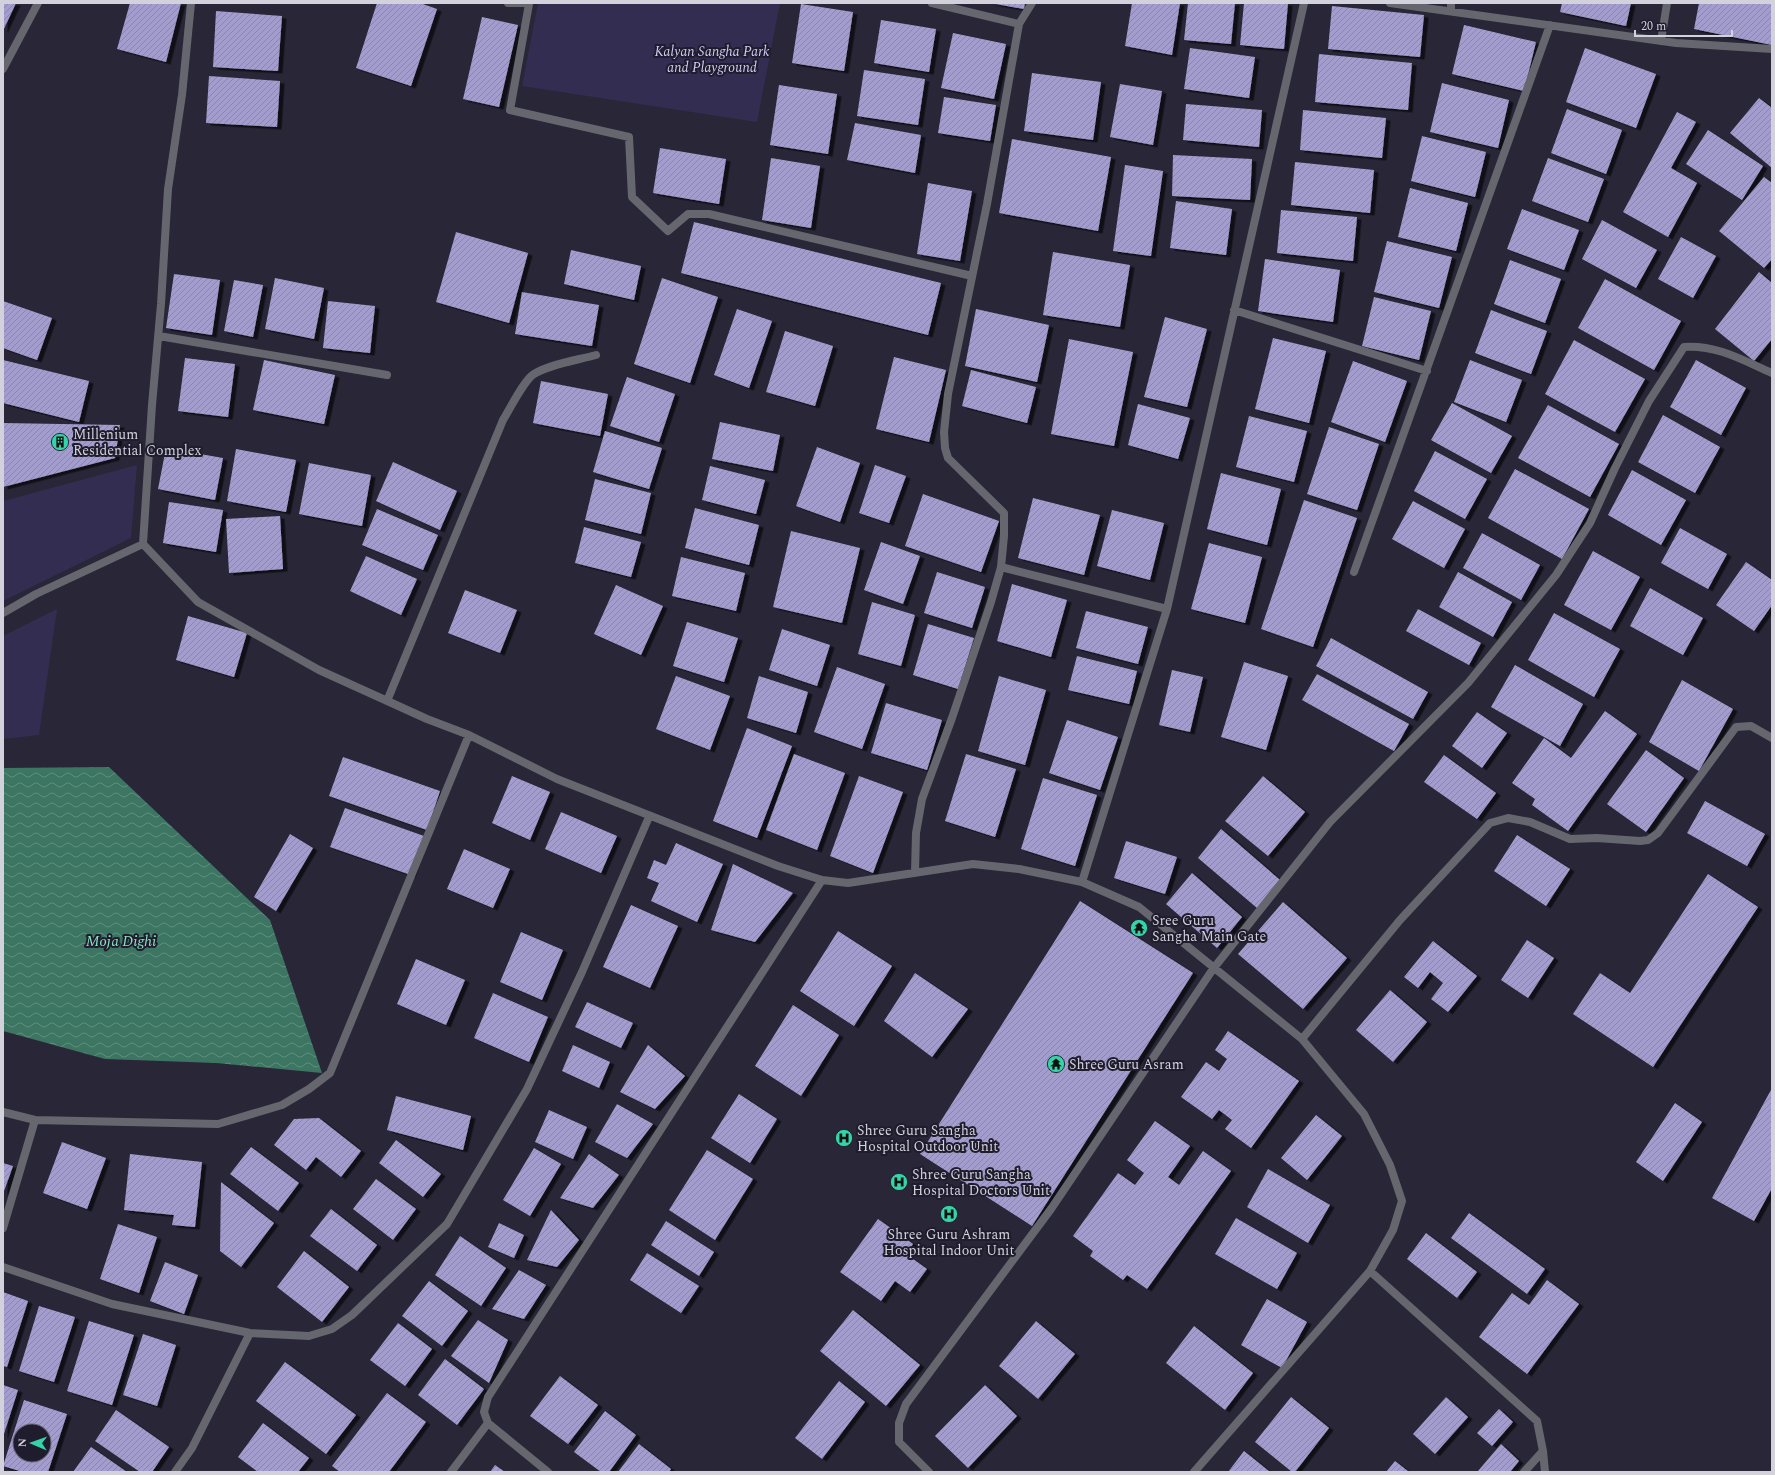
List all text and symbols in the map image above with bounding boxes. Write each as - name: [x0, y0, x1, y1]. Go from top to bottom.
- scale bar: [1635, 12, 1732, 38]
- text: 20 m: [1641, 17, 1666, 36]
- park label: Kalyan Sangha Park and Playground: [654, 41, 770, 78]
- place label: Millenium Residential Complex: [73, 424, 201, 461]
- building icon: Millenium Residential Complex: [50, 432, 70, 452]
- place label: Sree Guru Sangha Main Gate: [1152, 910, 1266, 947]
- temple icon: Sree Guru Sangha Main Gate: [1129, 918, 1149, 938]
- water label: Moja Dighi: [86, 930, 156, 953]
- temple icon: Shree Guru Asram: [1046, 1054, 1066, 1074]
- place label: Shree Guru Asram: [1069, 1054, 1184, 1075]
- place label: Shree Guru Sangha Hospital Outdoor Unit: [857, 1120, 998, 1157]
- hospital icon: Shree Guru Sangha Hospital Outdoor Unit: [834, 1128, 854, 1148]
- place label: Shree Guru Sangha Hospital Doctors Unit: [912, 1164, 1050, 1201]
- hospital icon: Shree Guru Sangha Hospital Doctors Unit: [889, 1172, 909, 1192]
- hospital icon: Shree Guru Ashram Hospital Indoor Unit: [939, 1204, 959, 1224]
- place label: Shree Guru Ashram Hospital Indoor Unit: [884, 1224, 1014, 1261]
- north arrow: [12, 1423, 52, 1463]
- text: N: [14, 1438, 31, 1447]

